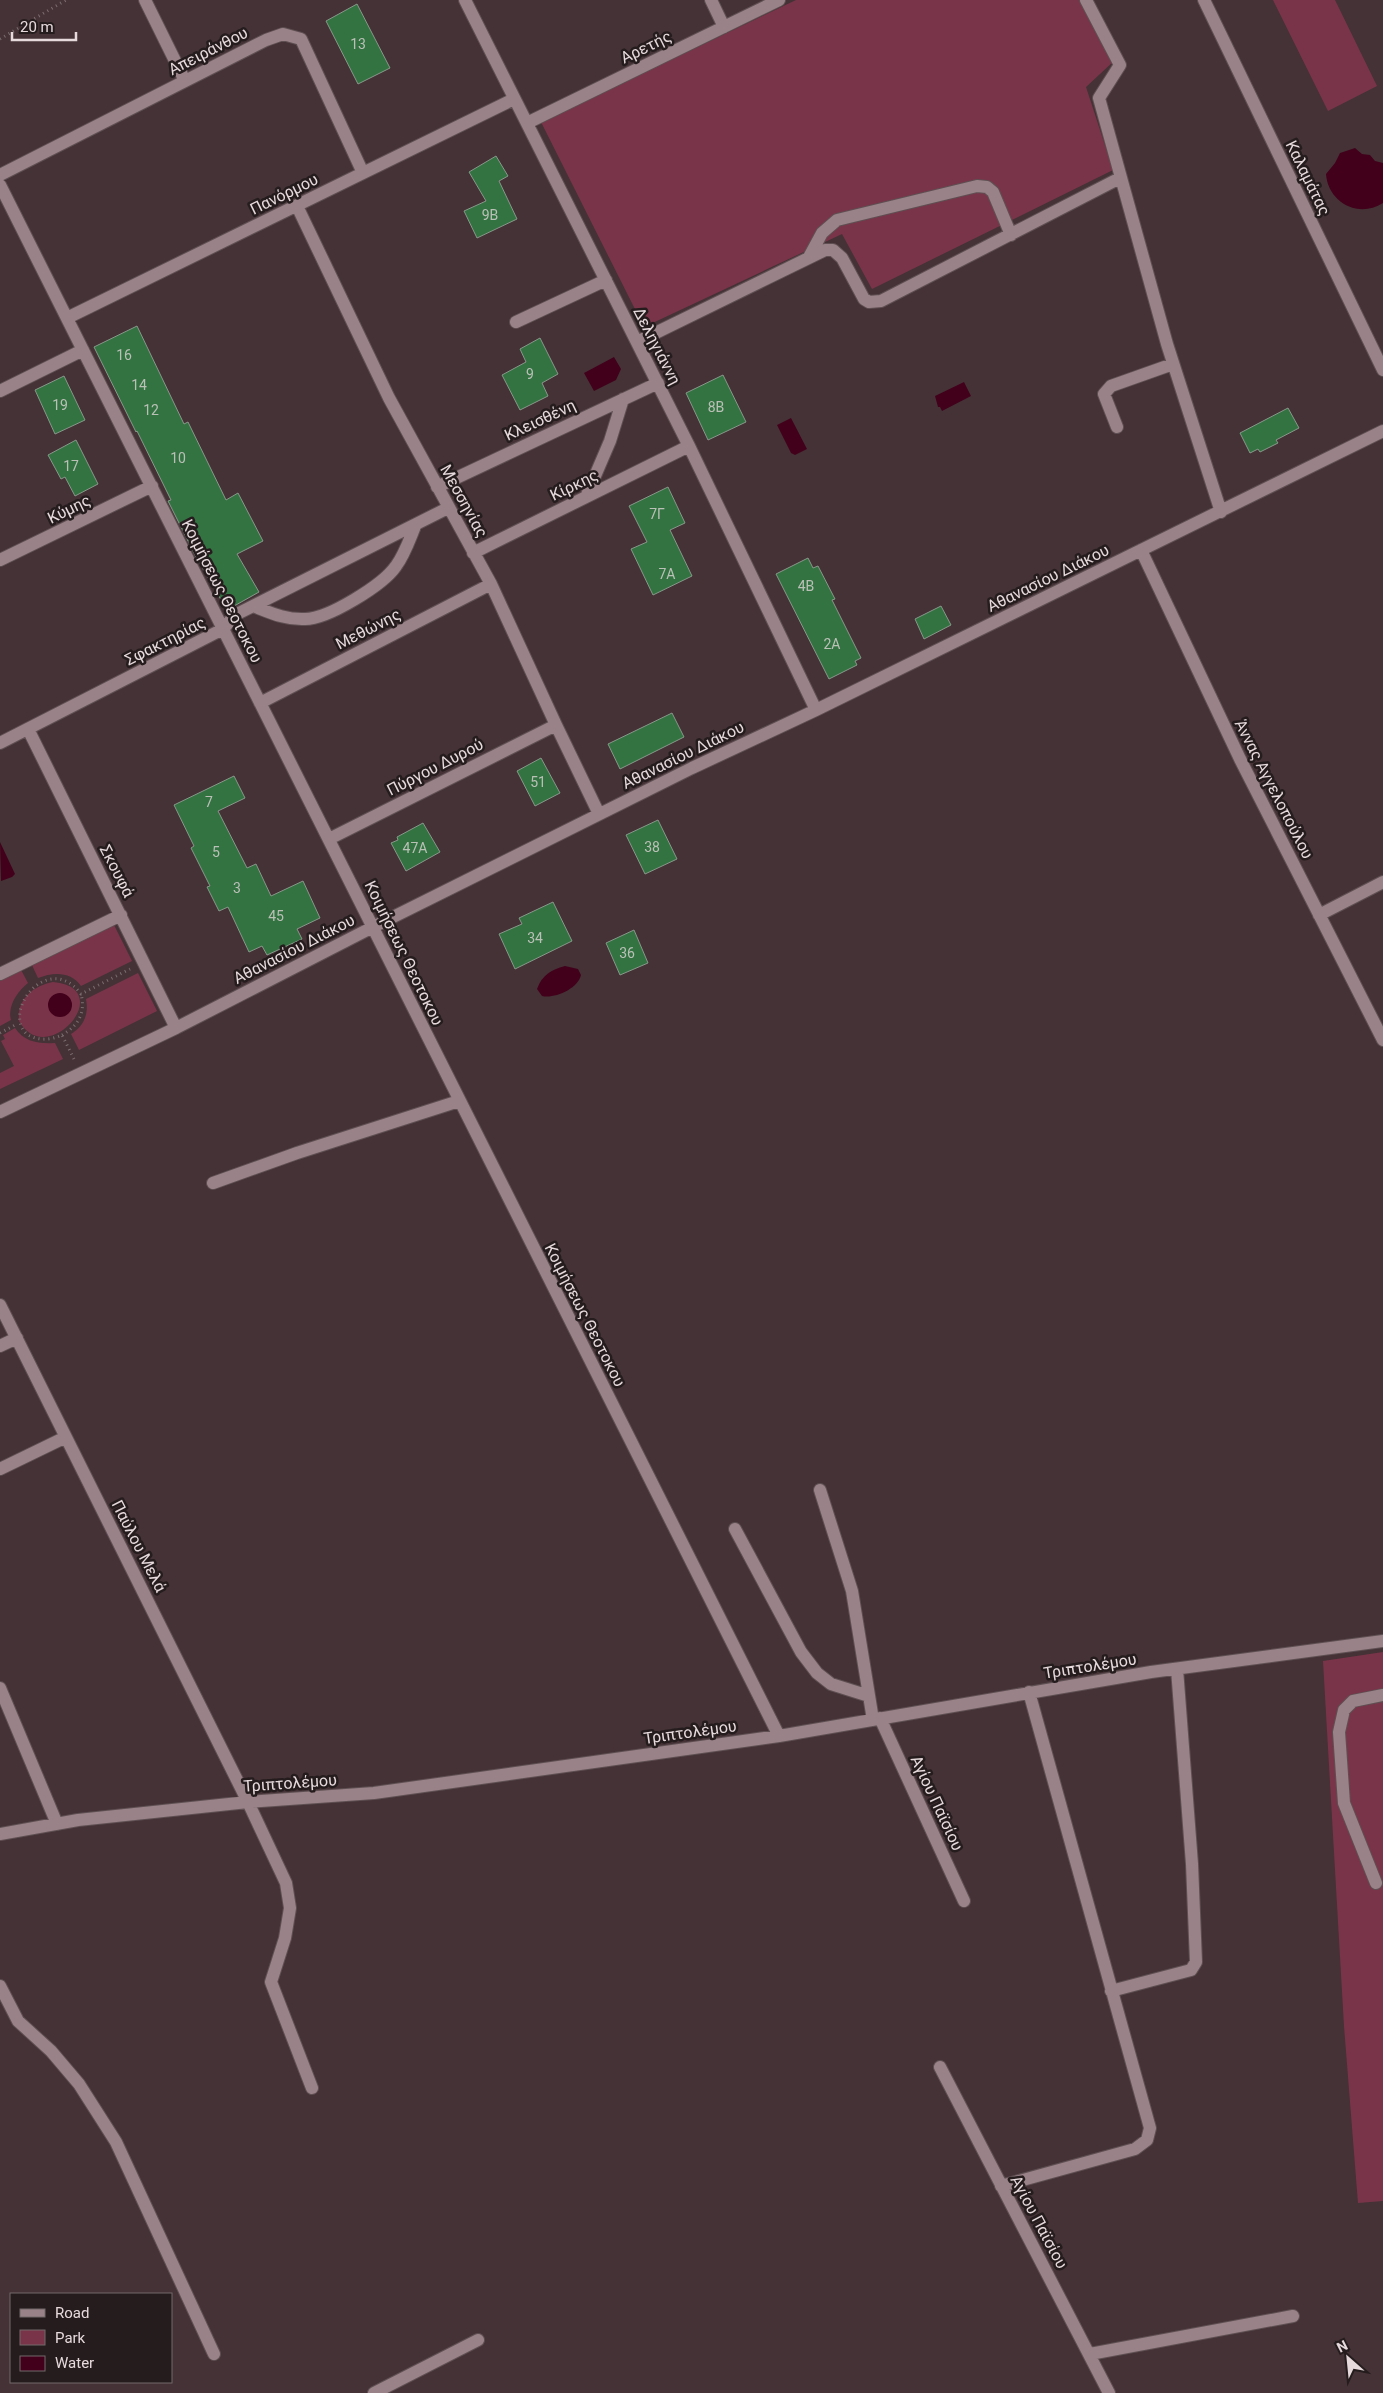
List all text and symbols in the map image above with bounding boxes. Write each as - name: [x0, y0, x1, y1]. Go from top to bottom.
- scale bar: [12, 10, 76, 42]
- text: 20 m: [20, 18, 54, 36]
- street label: Απειράνθου: [165, 23, 251, 79]
- street label: Αρετής: [617, 27, 675, 67]
- house number: 13: [350, 36, 366, 52]
- street label: Καλαμάτας: [1282, 138, 1334, 218]
- street label: Πανόρμου: [247, 169, 321, 219]
- house number: 9Β: [482, 207, 498, 223]
- street label: Δεληγιάννη: [629, 304, 685, 388]
- house number: 16: [116, 347, 132, 363]
- house number: 9: [526, 366, 534, 382]
- house number: 14: [131, 377, 147, 393]
- street label: Κλεισθένη: [501, 395, 579, 445]
- house number: 19: [52, 397, 68, 413]
- house number: 8Β: [708, 399, 724, 415]
- house number: 12: [143, 402, 159, 418]
- house number: 10: [170, 450, 186, 466]
- house number: 17: [63, 458, 79, 474]
- street label: Μεσσηνίας: [436, 461, 492, 541]
- street label: Κίρκης: [547, 465, 601, 505]
- street label: Κύμης: [44, 491, 94, 527]
- house number: 7Γ: [649, 506, 665, 522]
- street label: Κοιμήσεως Θεοτοκου: [178, 516, 266, 666]
- street label: Αθανασίου Διάκου: [984, 540, 1112, 616]
- house number: 7A: [658, 566, 676, 582]
- house number: 4Β: [798, 578, 814, 594]
- street label: Μεθώνης: [332, 605, 404, 653]
- street label: Σφακτηρίας: [122, 613, 208, 669]
- house number: 2Α: [823, 636, 841, 652]
- street label: Άννας Αγγελοπούλου: [1231, 716, 1317, 862]
- street label: Αθανασίου Διάκου: [619, 717, 747, 793]
- street label: Πύργου Δυρού: [384, 735, 486, 799]
- house number: 51: [530, 774, 546, 790]
- house number: 7: [205, 794, 213, 810]
- house number: 38: [644, 839, 660, 855]
- house number: 47Α: [403, 840, 427, 856]
- street label: Σκουφά: [96, 842, 138, 900]
- house number: 5: [212, 844, 220, 860]
- street label: Κοιμήσεως Θεοτοκου: [361, 878, 447, 1028]
- house number: 3: [233, 880, 241, 896]
- house number: 45: [268, 908, 284, 924]
- street label: Αθανασίου Διάκου: [230, 910, 358, 988]
- house number: 34: [527, 930, 543, 946]
- house number: 36: [619, 945, 635, 961]
- street label: Κοιμήσεως Θεοτοκου: [541, 1240, 629, 1390]
- street label: Παύλου Μελά: [108, 1497, 170, 1595]
- street label: Τριπτολέμου: [1042, 1649, 1138, 1683]
- street label: Τριπτολέμου: [642, 1716, 738, 1748]
- street label: Αγίου Παϊσίου: [907, 1752, 967, 1854]
- street label: Τριπτολέμου: [243, 1770, 337, 1796]
- street label: Αγίου Παϊσίου: [1006, 2172, 1072, 2272]
- legend: [10, 2293, 172, 2383]
- text: Road: [55, 2304, 89, 2322]
- text: Park: [55, 2329, 86, 2347]
- north arrow: [1323, 2333, 1373, 2383]
- text: N: [1334, 2337, 1350, 2356]
- text: Water: [55, 2354, 94, 2372]

